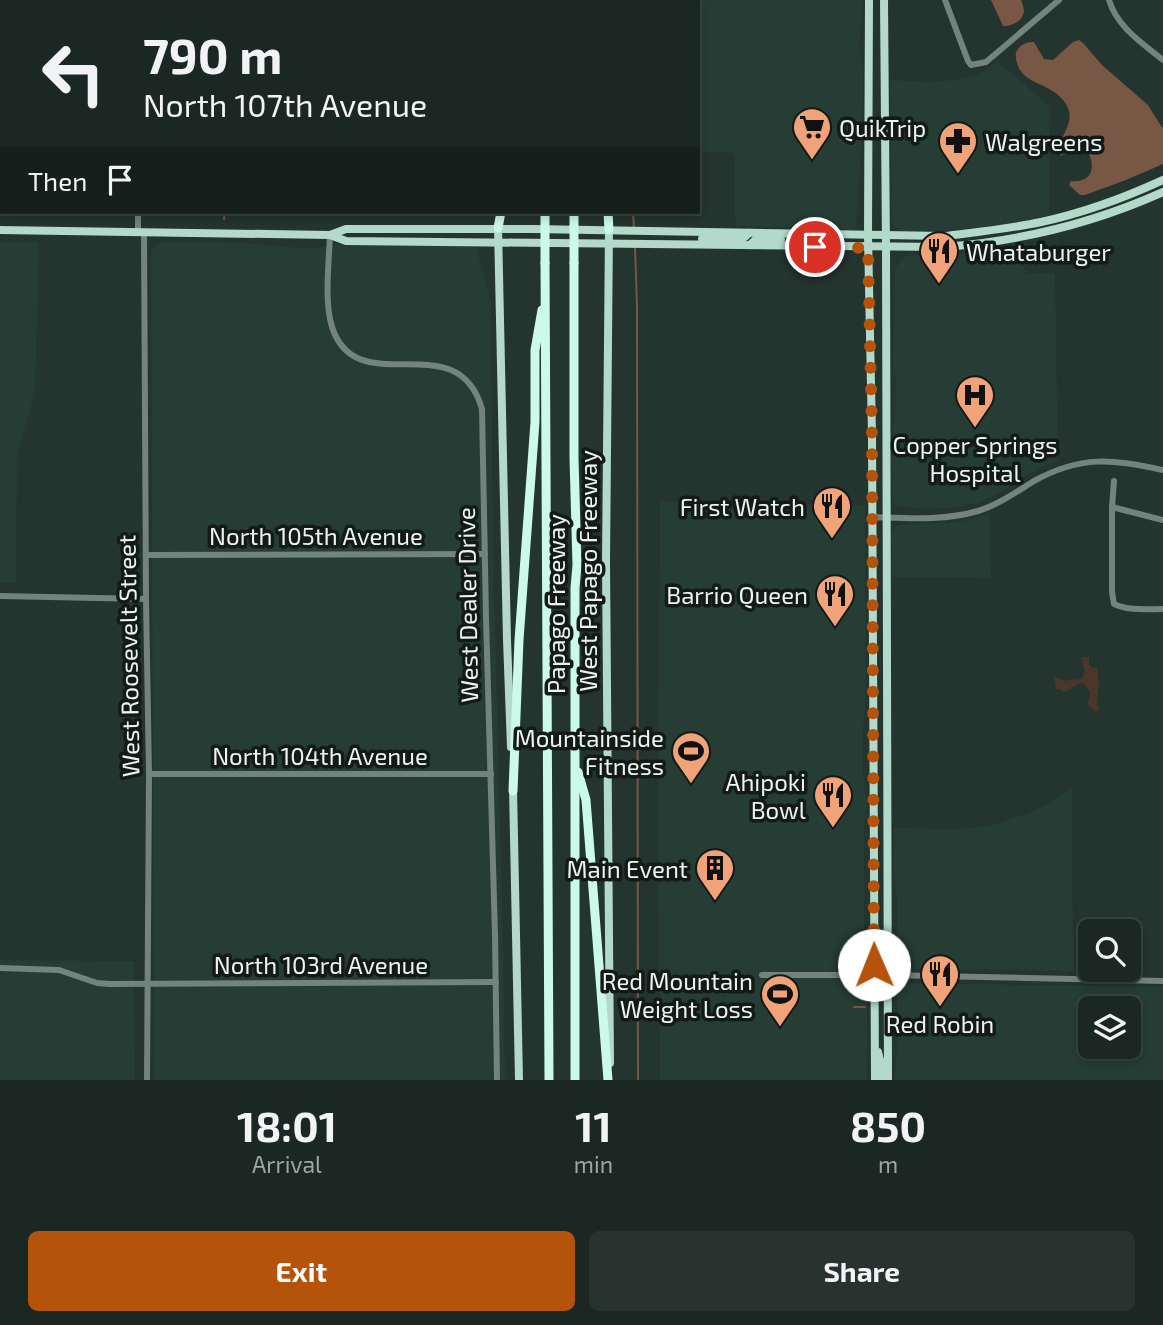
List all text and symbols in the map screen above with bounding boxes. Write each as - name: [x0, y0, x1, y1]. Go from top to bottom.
- text: 790 m: [143, 25, 282, 84]
- icon: left: [28, 28, 119, 119]
- text: North 107th Avenue: [143, 85, 427, 123]
- supermarket icon: QuikTrip: [791, 106, 833, 161]
- place label: QuikTrip: [839, 113, 926, 142]
- pharmacy icon: Walgreens: [937, 120, 979, 175]
- place label: Walgreens: [985, 127, 1102, 156]
- icon: arrive: [101, 161, 139, 199]
- text: Then: [28, 165, 87, 196]
- pin: [785, 217, 845, 277]
- icon: arrive: [796, 228, 834, 266]
- restaurant icon: Whataburger: [918, 230, 960, 285]
- place label: Whataburger: [966, 237, 1111, 266]
- hospital icon: Copper Springs Hospital: [954, 374, 996, 429]
- place label: Copper Springs Hospital: [893, 430, 1058, 487]
- street label: West Papago Freeway: [573, 450, 602, 692]
- restaurant icon: First Watch: [811, 485, 853, 540]
- place label: First Watch: [680, 492, 805, 521]
- street label: West Dealer Drive: [451, 507, 483, 703]
- street label: Papago Freeway: [541, 514, 570, 694]
- street label: North 105th Avenue: [209, 521, 423, 550]
- street label: West Roosevelt Street: [111, 535, 145, 777]
- restaurant icon: Barrio Queen: [814, 573, 856, 628]
- place label: Barrio Queen: [666, 580, 808, 609]
- place label: Mountainside Fitness: [515, 723, 664, 780]
- sports icon: Mountainside Fitness: [670, 730, 712, 785]
- street label: North 104th Avenue: [212, 741, 428, 770]
- place label: Ahipoki Bowl: [725, 767, 806, 824]
- restaurant icon: Ahipoki Bowl: [812, 774, 854, 829]
- building icon: Main Event: [694, 847, 736, 902]
- place label: Main Event: [567, 854, 688, 883]
- map controls: [1078, 919, 1141, 1059]
- button: search: [1078, 919, 1141, 982]
- position arrow: [837, 928, 911, 1002]
- street label: North 103rd Avenue: [214, 950, 428, 979]
- restaurant icon: Red Robin: [919, 953, 961, 1008]
- place label: Red Mountain Weight Loss: [602, 966, 753, 1023]
- sports icon: Red Mountain Weight Loss: [759, 973, 801, 1028]
- button: layers: [1078, 996, 1141, 1059]
- place label: Red Robin: [886, 1009, 994, 1038]
- text: 18:01: [237, 1100, 337, 1150]
- text: 11: [575, 1100, 612, 1150]
- text: 850: [850, 1100, 926, 1150]
- text: Arrival: [252, 1150, 322, 1178]
- text: min: [574, 1150, 613, 1178]
- text: m: [878, 1150, 898, 1178]
- button: Exit: [28, 1231, 575, 1311]
- button: Share: [589, 1231, 1135, 1311]

